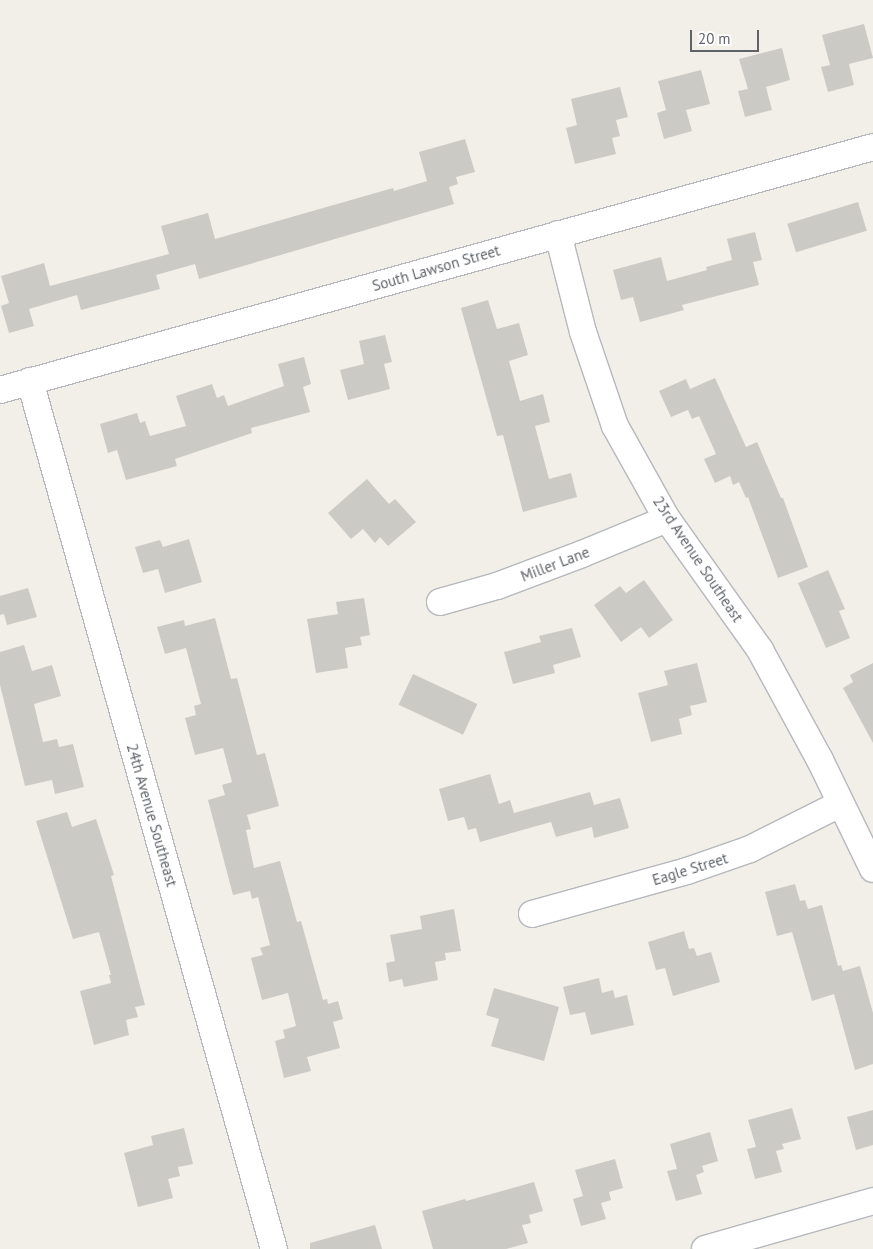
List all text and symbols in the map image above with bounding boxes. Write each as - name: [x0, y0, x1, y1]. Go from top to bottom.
- scale bar: [693, 20, 762, 52]
- text: 20 m: [698, 29, 731, 48]
- street label: South Lawson Street: [370, 241, 502, 295]
- street label: 23rd Avenue Southeast: [649, 493, 747, 625]
- street label: Miller Lane: [518, 543, 592, 585]
- street label: 24th Avenue Southeast: [123, 741, 181, 889]
- street label: Eagle Street: [650, 849, 730, 889]

